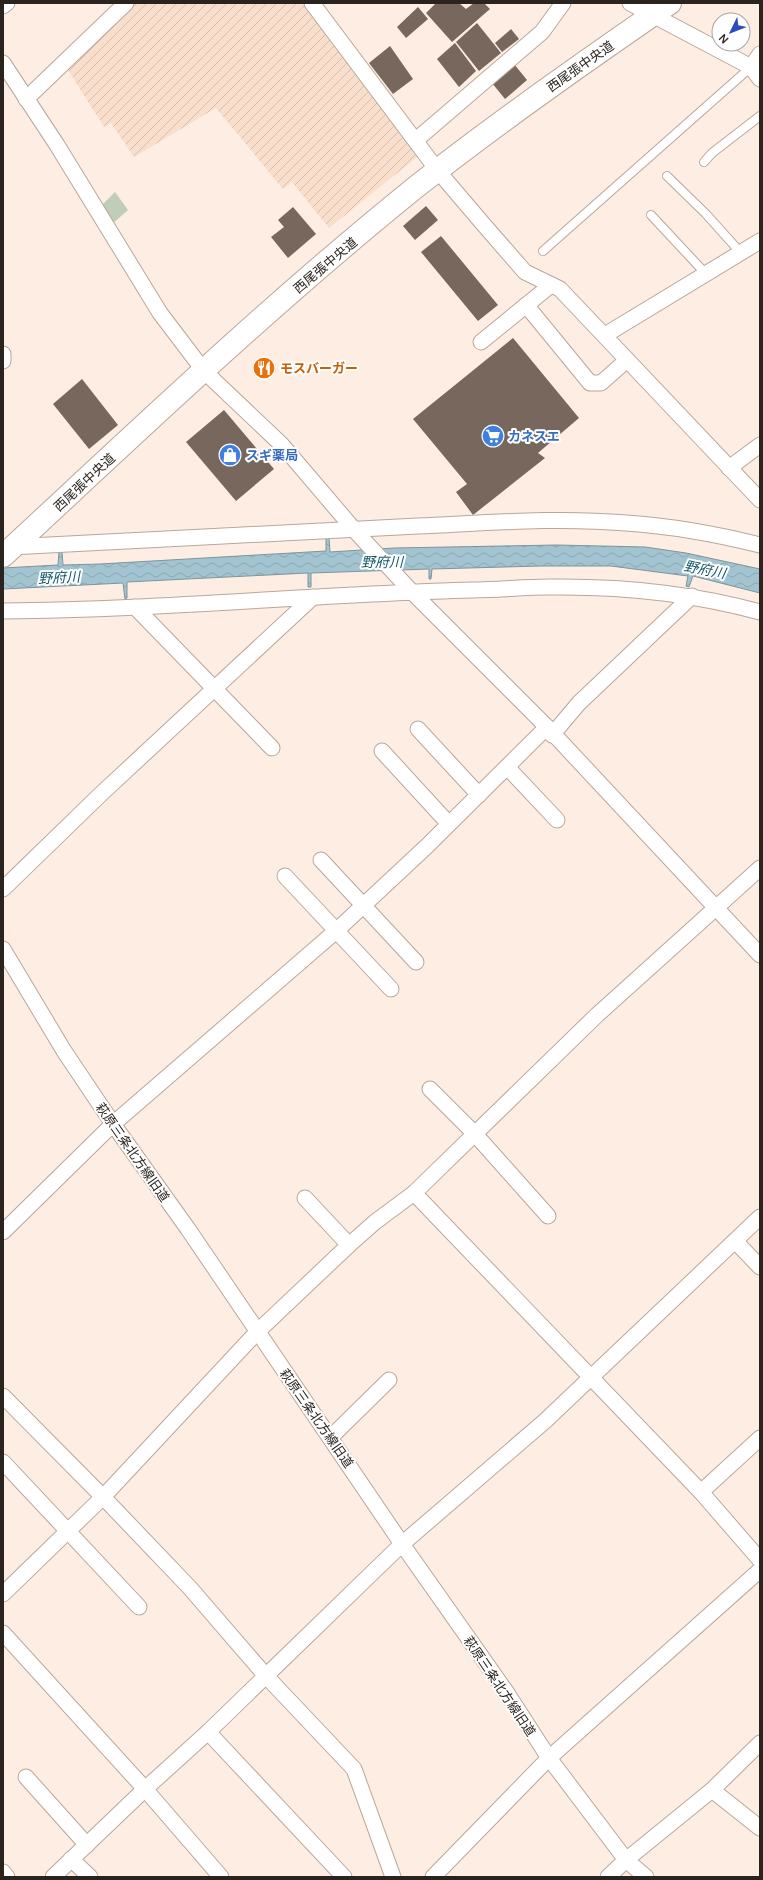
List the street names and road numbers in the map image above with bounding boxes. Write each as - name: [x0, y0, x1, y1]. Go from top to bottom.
- street label: 西尾張中央道: [543, 36, 617, 96]
- street label: 西尾張中央道: [289, 233, 361, 297]
- street label: 西尾張中央道: [49, 449, 119, 515]
- street label: 萩原三条北方線旧道: [92, 1099, 174, 1205]
- street label: 萩原三条北方線旧道: [276, 1365, 358, 1471]
- street label: 萩原三条北方線旧道: [460, 1632, 540, 1740]

